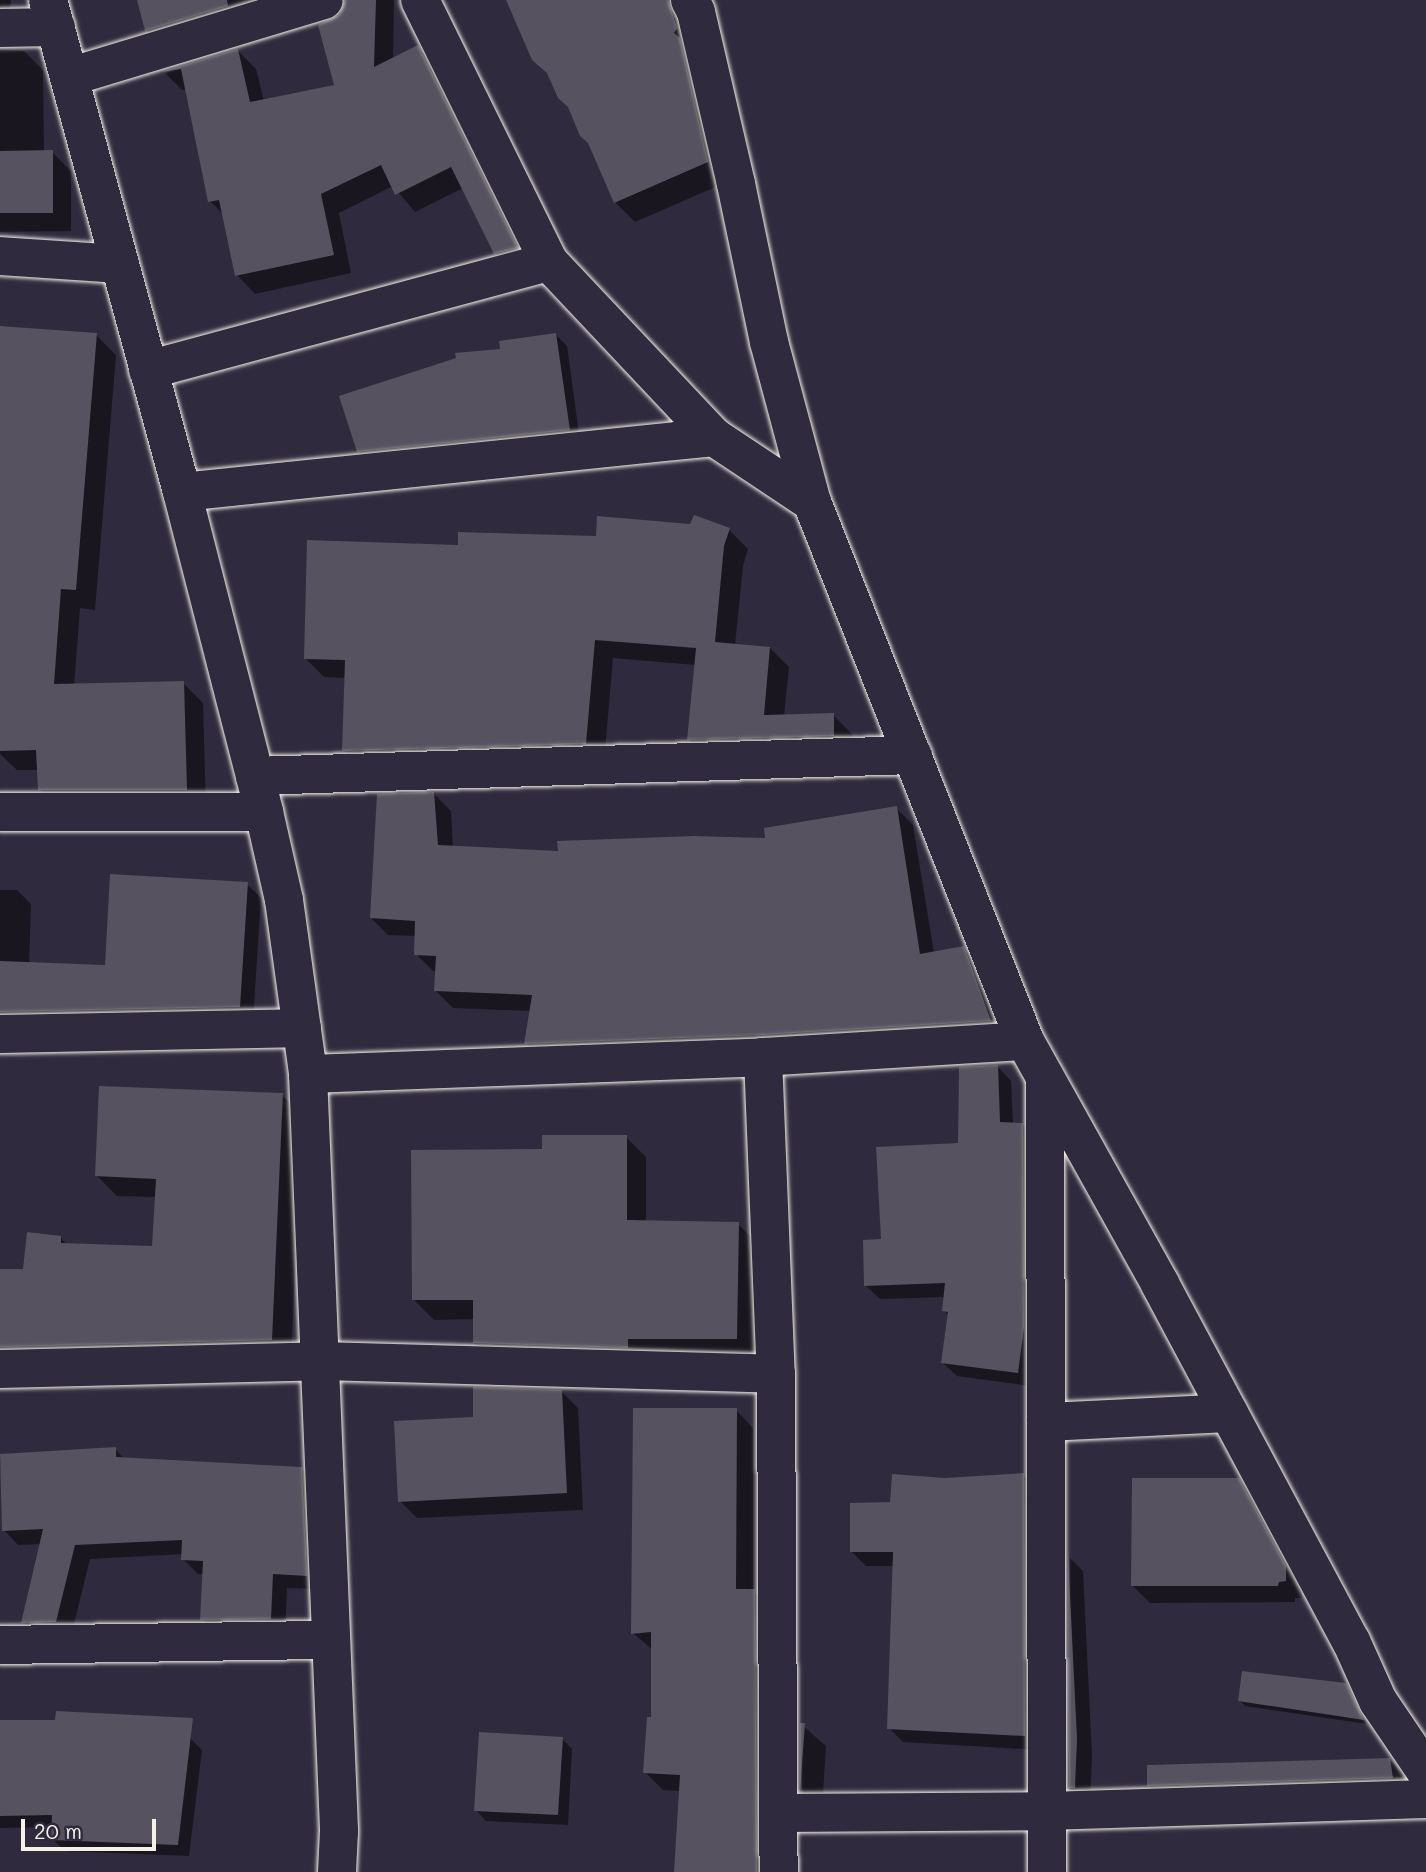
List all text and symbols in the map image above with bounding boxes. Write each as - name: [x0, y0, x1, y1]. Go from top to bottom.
- scale bar: [24, 1806, 159, 1850]
- text: 20 m: [34, 1817, 82, 1844]

